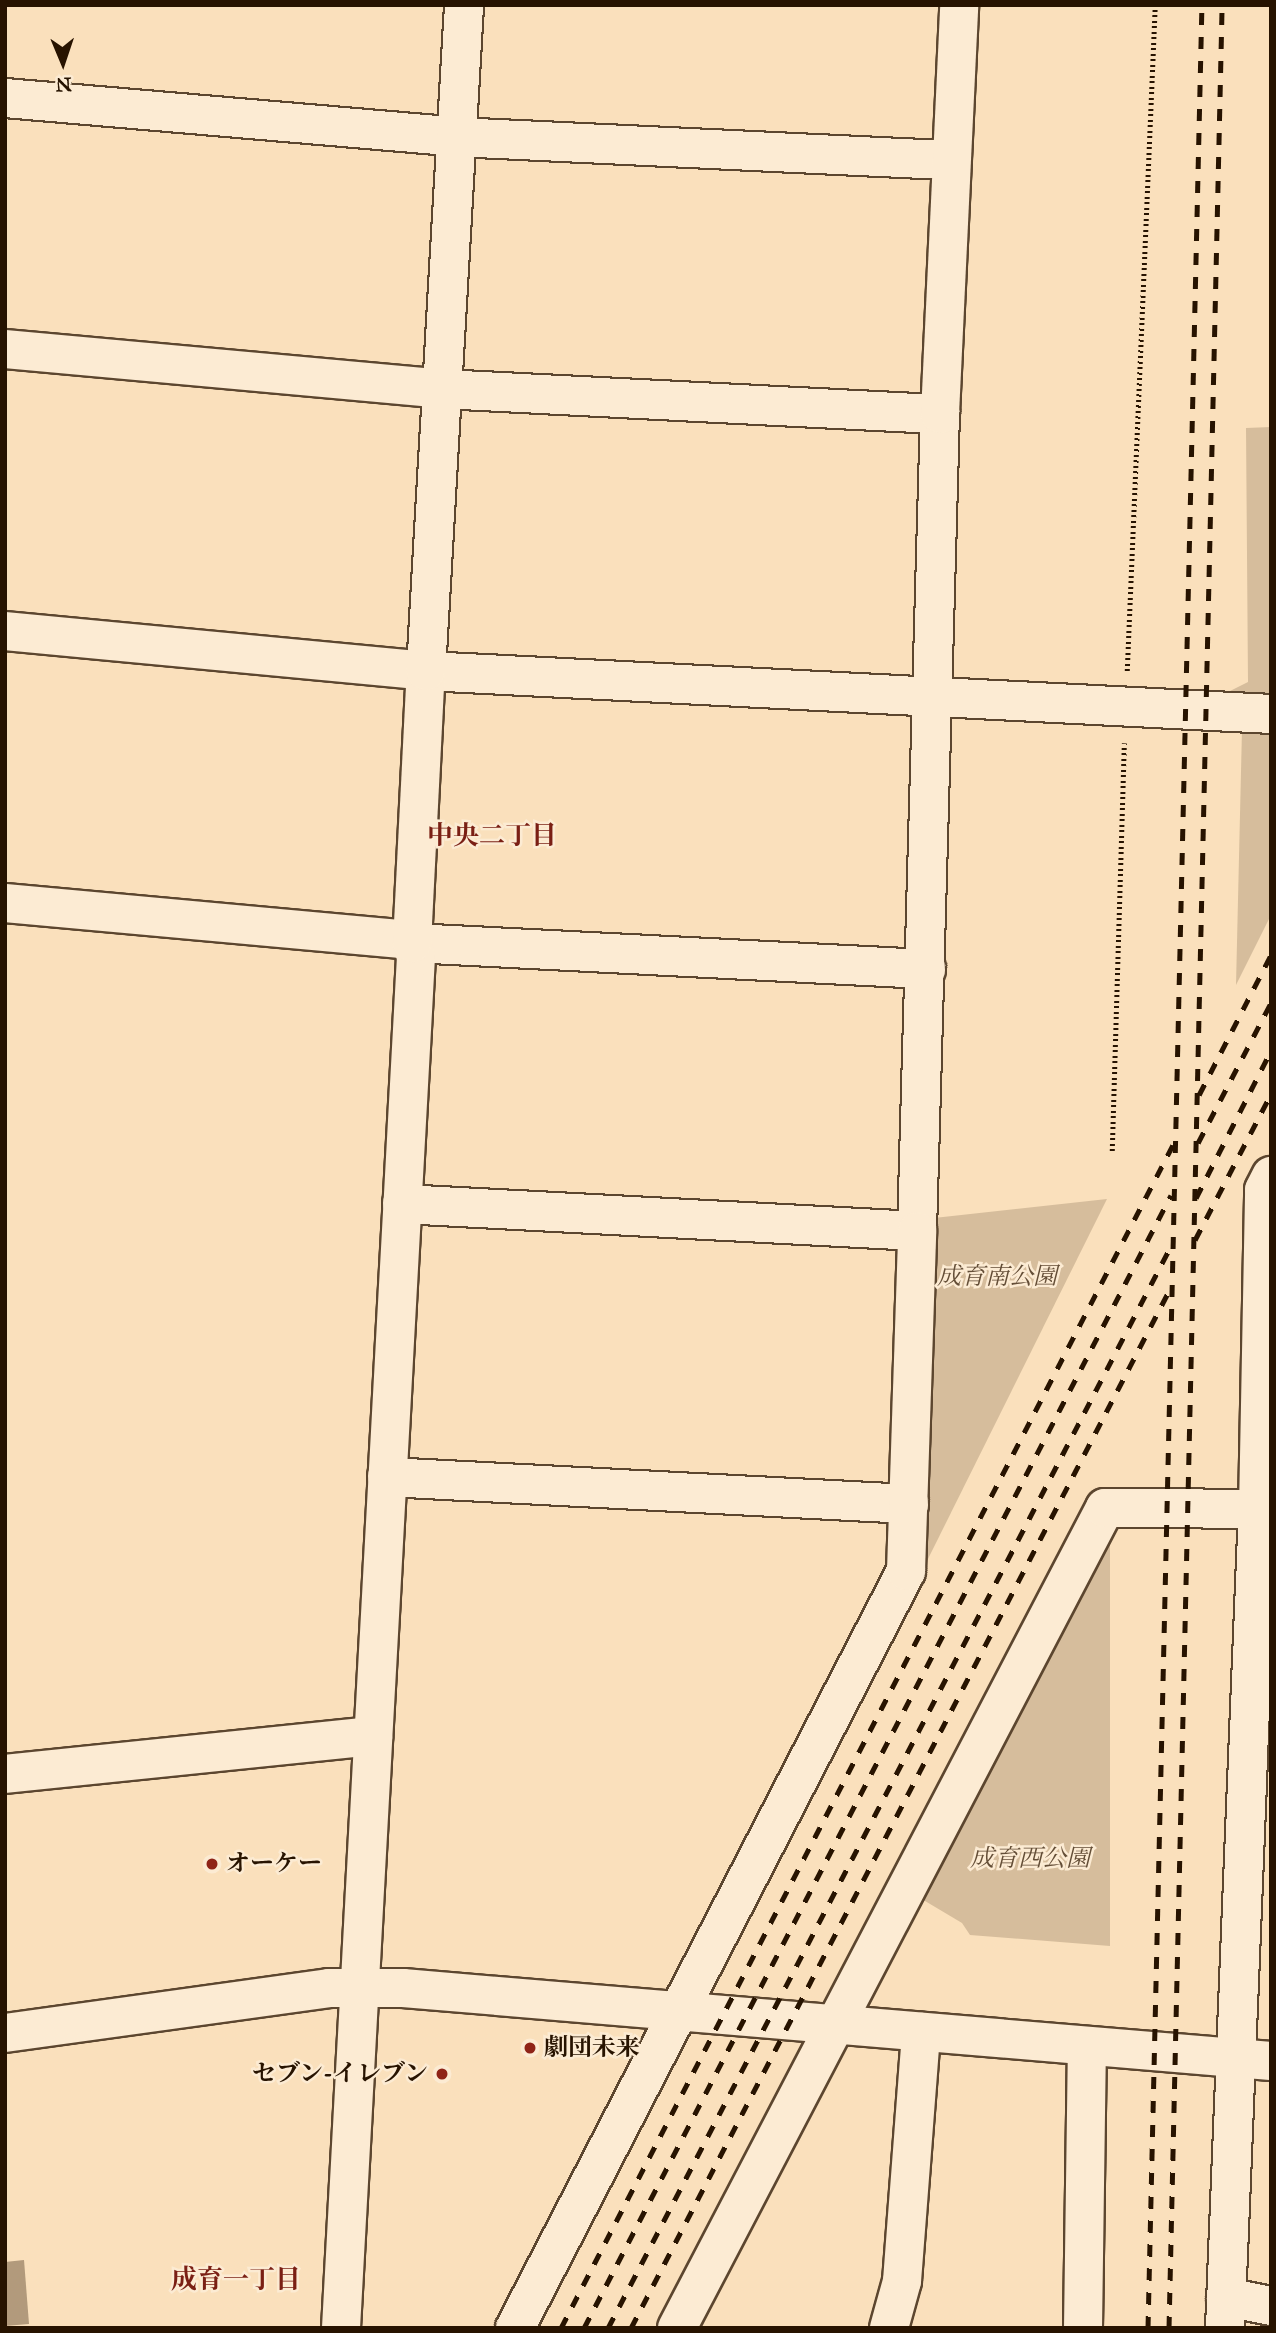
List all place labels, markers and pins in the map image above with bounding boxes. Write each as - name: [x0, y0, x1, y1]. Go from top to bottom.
- place label: オーケー: [226, 1850, 322, 1878]
- marker: オーケー: [204, 1856, 220, 1872]
- place label: 劇団未来: [544, 2034, 640, 2062]
- marker: 劇団未来: [522, 2040, 538, 2056]
- place label: セブン-イレブン: [250, 2060, 428, 2088]
- marker: セブン-イレブン: [434, 2066, 450, 2082]

